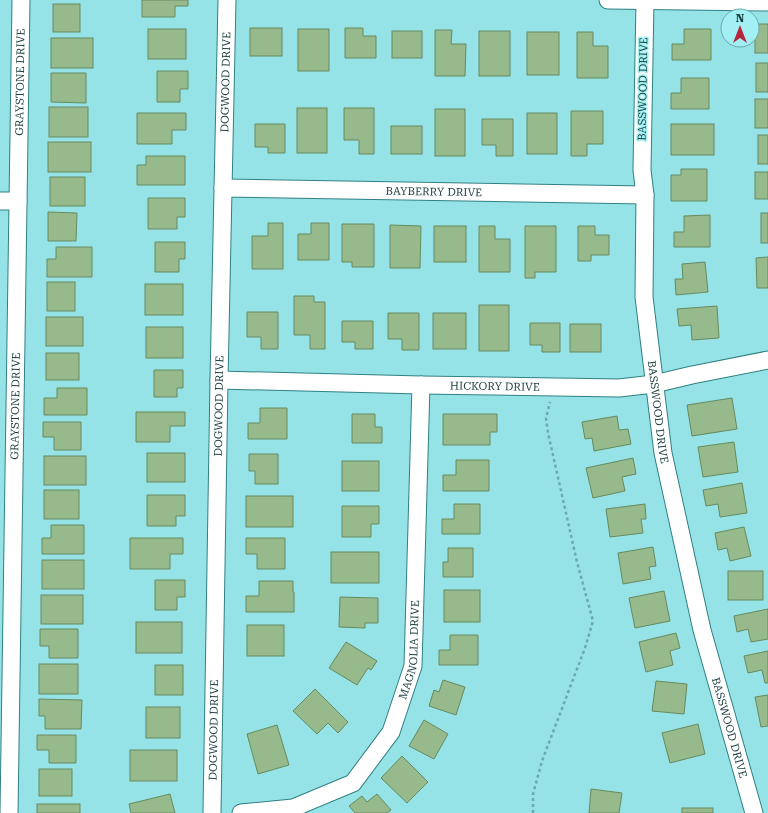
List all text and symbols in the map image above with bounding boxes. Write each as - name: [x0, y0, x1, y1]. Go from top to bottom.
- north arrow: [720, 8, 760, 48]
- text: N: [736, 12, 745, 25]
- street label: GRAYSTONE DRIVE: [12, 28, 27, 136]
- street label: DOGWOOD DRIVE: [218, 32, 233, 133]
- street label: BASSWOOD DRIVE: [636, 37, 650, 141]
- street label: BAYBERRY DRIVE: [386, 184, 482, 199]
- street label: GRAYSTONE DRIVE: [8, 352, 22, 460]
- street label: DOGWOOD DRIVE: [211, 356, 226, 457]
- street label: BASSWOOD DRIVE: [645, 360, 672, 465]
- street label: HICKORY DRIVE: [450, 379, 540, 393]
- street label: MAGNOLIA DRIVE: [396, 600, 421, 701]
- street label: BASSWOOD DRIVE: [709, 676, 750, 779]
- street label: DOGWOOD DRIVE: [206, 680, 221, 780]

